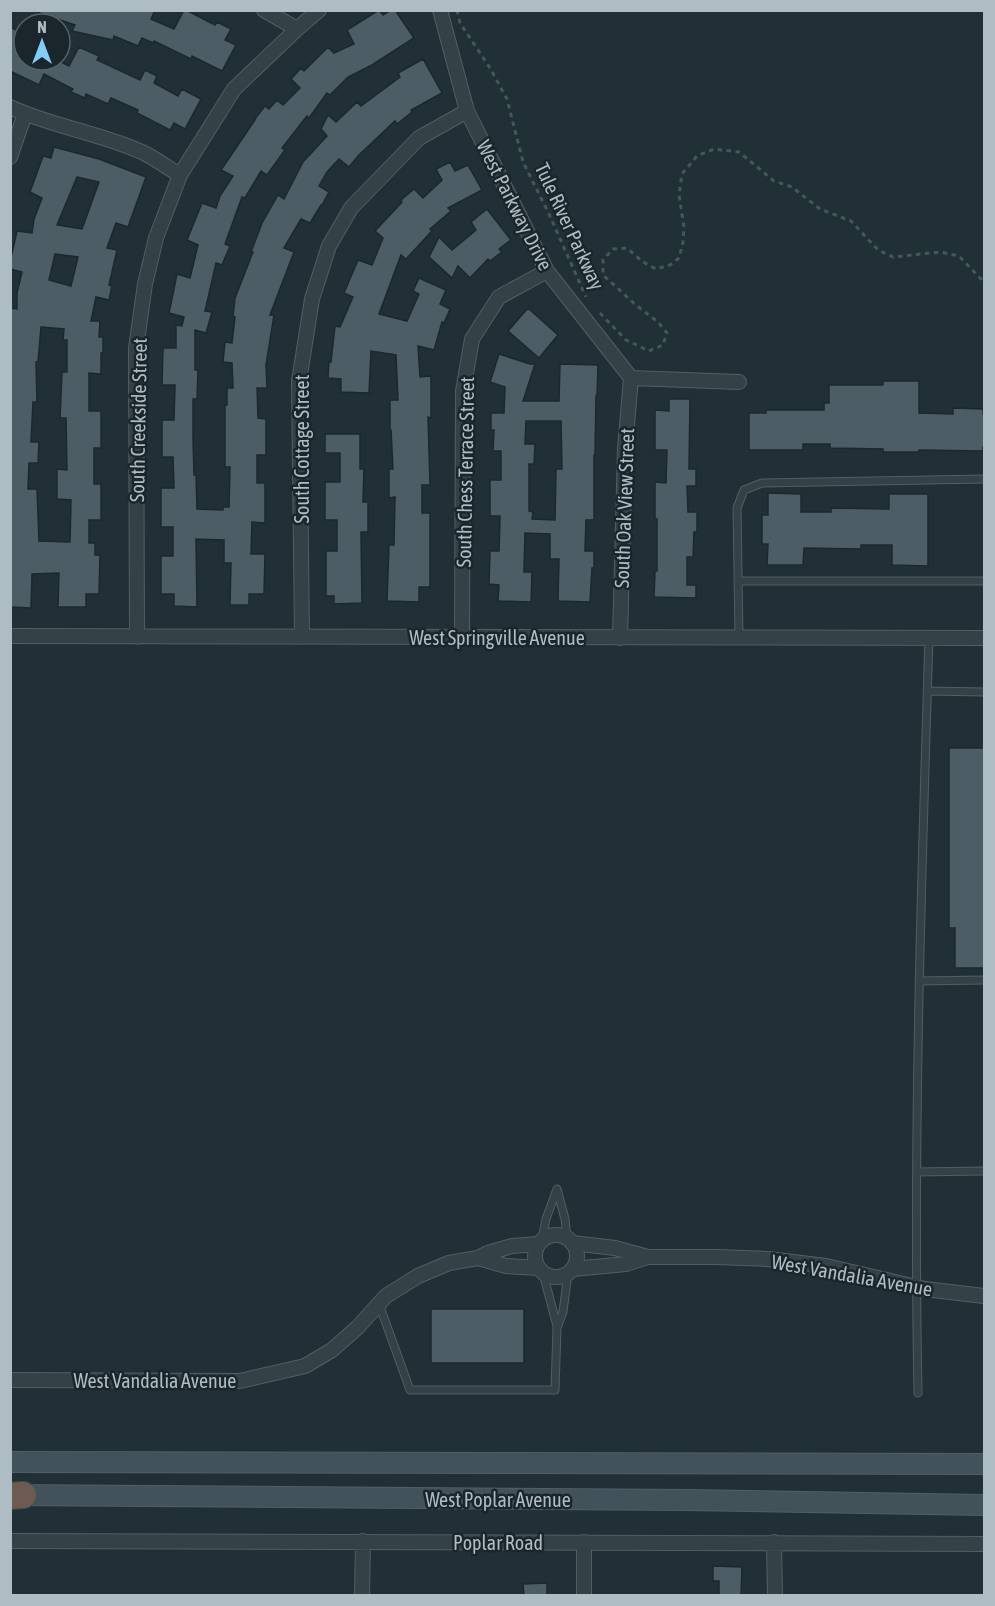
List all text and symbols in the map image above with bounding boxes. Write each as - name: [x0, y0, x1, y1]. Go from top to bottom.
- north arrow: [12, 12, 72, 72]
- text: N: [37, 18, 47, 36]
- street label: West Parkway Drive: [472, 136, 558, 274]
- street label: Tule River Parkway: [531, 159, 609, 293]
- street label: South Creekside Street: [125, 337, 151, 502]
- street label: South Cottage Street: [290, 374, 313, 523]
- street label: South Chess Terrace Street: [452, 376, 478, 568]
- street label: South Oak View Street: [610, 427, 638, 588]
- street label: West Springville Avenue: [409, 626, 585, 649]
- street label: West Vandalia Avenue: [770, 1250, 934, 1300]
- street label: West Vandalia Avenue: [74, 1369, 236, 1392]
- street label: West Poplar Avenue: [425, 1488, 571, 1511]
- street label: Poplar Road: [453, 1531, 543, 1554]

